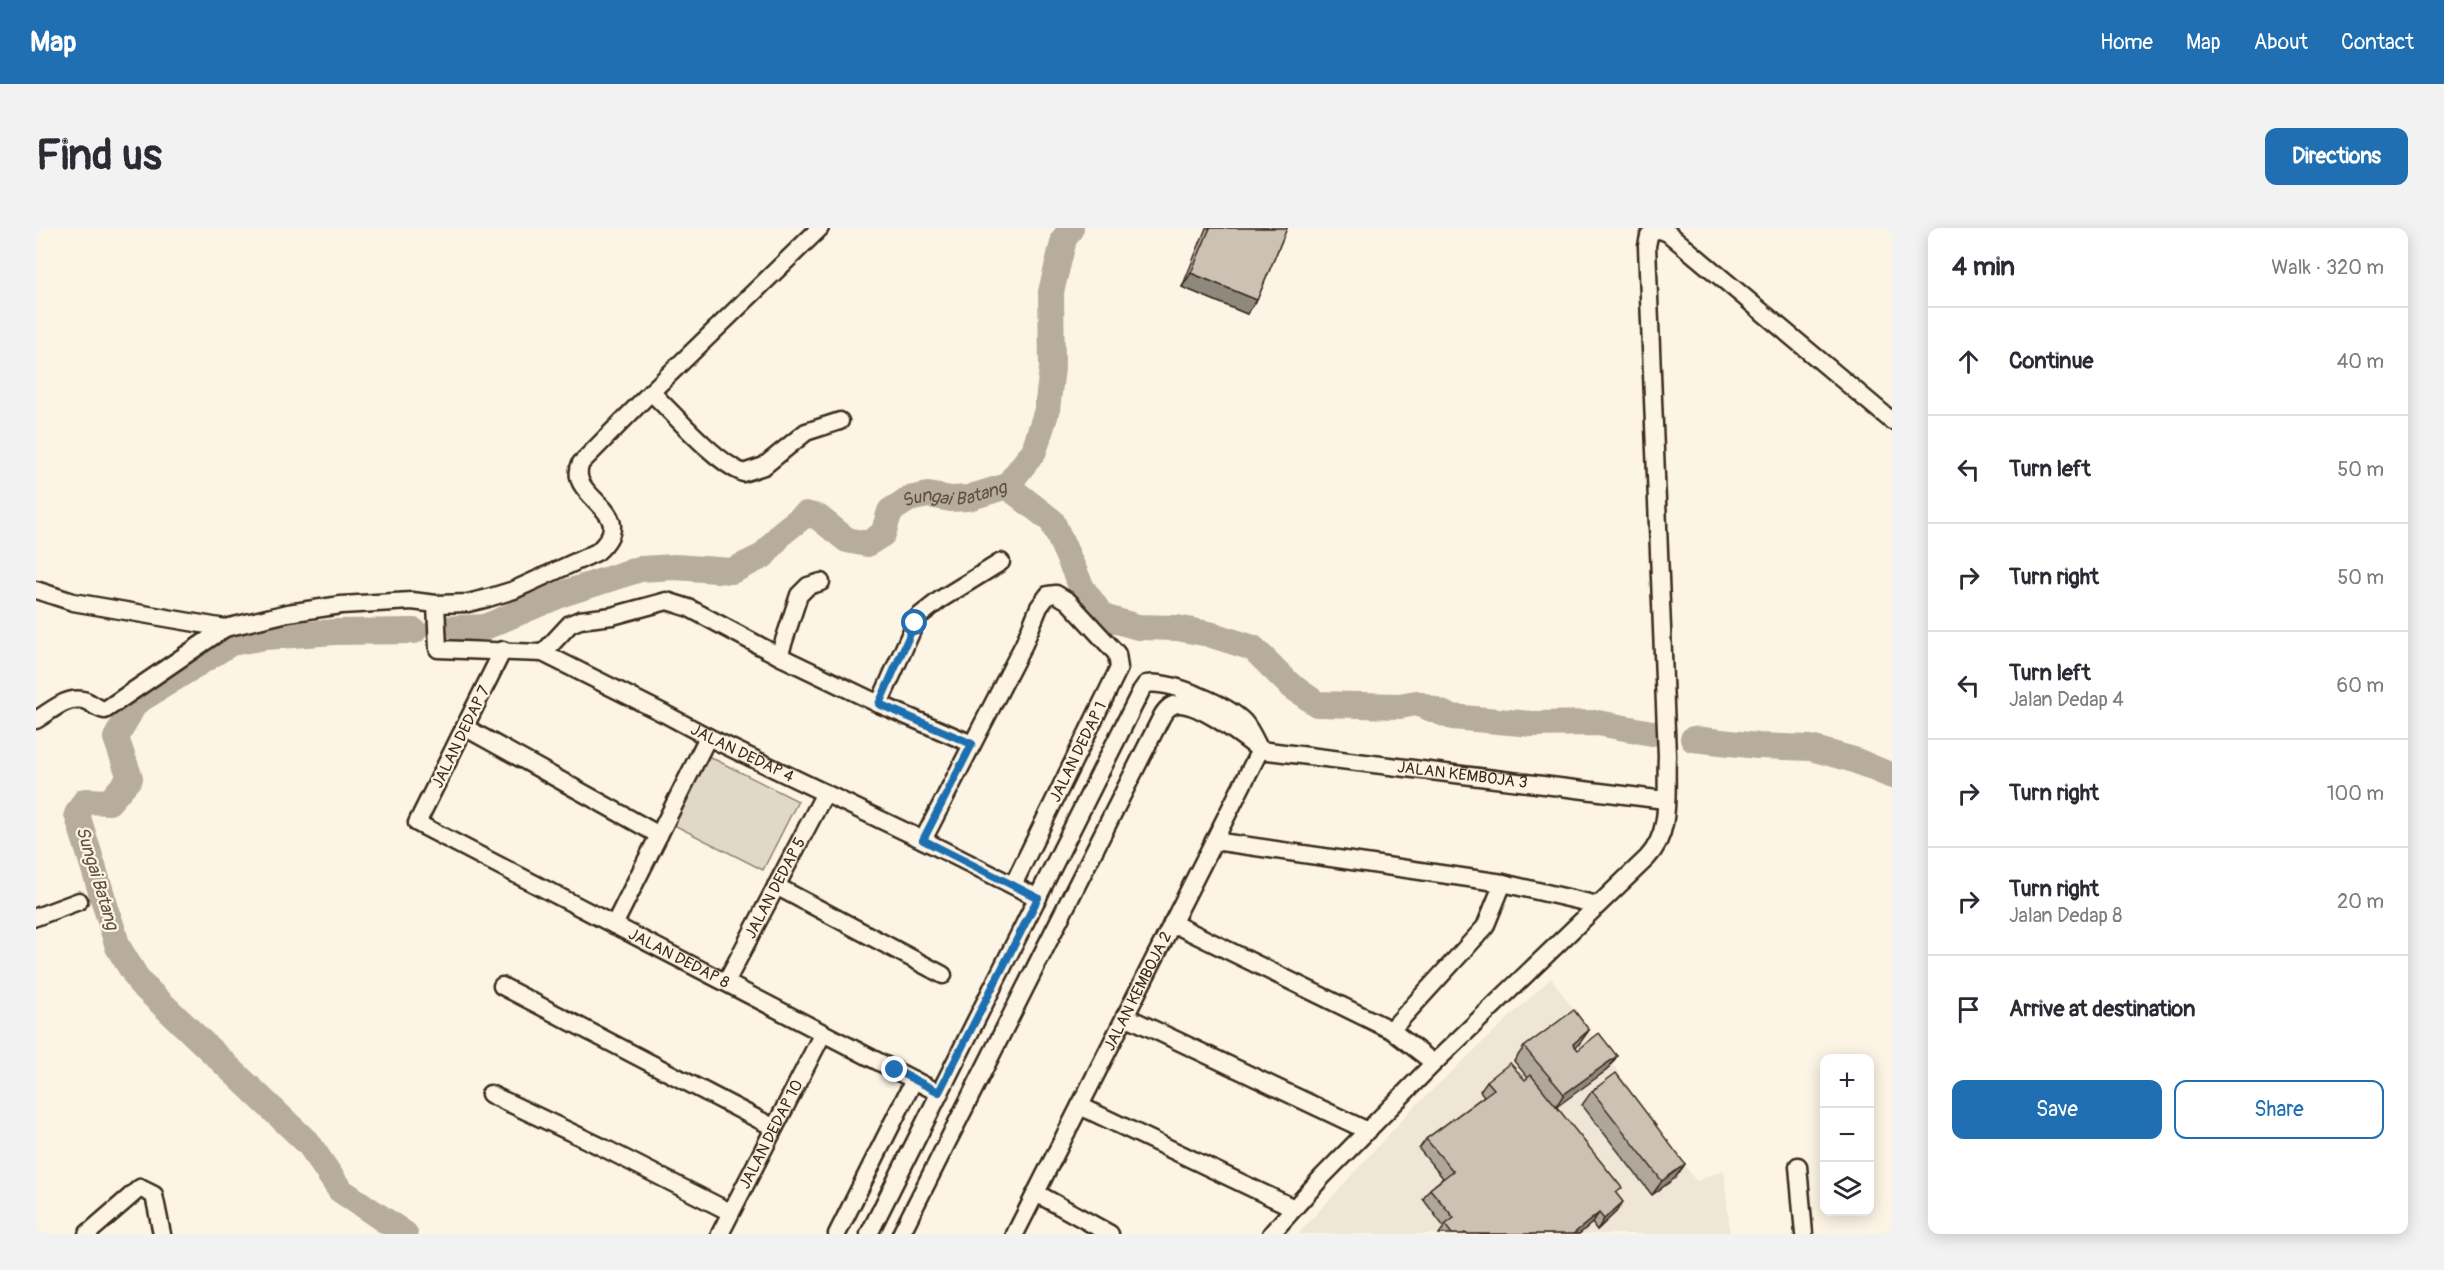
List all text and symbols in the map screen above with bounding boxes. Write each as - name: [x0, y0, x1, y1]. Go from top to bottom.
- text: Map: [30, 25, 76, 60]
- text: Home: [2100, 29, 2153, 56]
- text: Map: [2186, 29, 2221, 56]
- text: About: [2254, 29, 2308, 56]
- text: Contact: [2341, 29, 2414, 56]
- button: Directions: [2265, 128, 2408, 185]
- text: Find us: [36, 130, 162, 182]
- text: 4 min: [1952, 251, 2015, 283]
- text: Walk · 320 m: [2271, 255, 2384, 280]
- icon: ahead: [1952, 345, 1985, 378]
- text: Continue: [2009, 347, 2093, 375]
- text: 40 m: [2337, 349, 2384, 374]
- icon: left: [1952, 453, 1985, 486]
- text: Turn left: [2009, 455, 2091, 483]
- text: 50 m: [2337, 457, 2384, 482]
- water label: Sungai Batang: [897, 475, 1011, 513]
- icon: right: [1952, 561, 1985, 594]
- text: Turn right: [2009, 563, 2099, 591]
- text: 50 m: [2337, 565, 2384, 590]
- route start: [901, 609, 927, 635]
- text: Turn left: [2009, 659, 2091, 687]
- icon: left: [1952, 669, 1985, 702]
- text: 60 m: [2337, 673, 2384, 698]
- street label: JALAN DEDAP 7: [428, 682, 495, 791]
- text: Jalan Dedap 4: [2009, 687, 2124, 712]
- street label: JALAN DEDAP 1: [1045, 699, 1111, 805]
- street label: JALAN DEDAP 4: [687, 720, 797, 787]
- street label: JALAN KEMBOJA 3: [1396, 757, 1529, 793]
- icon: right: [1952, 777, 1985, 810]
- text: Turn right: [2009, 779, 2099, 807]
- text: 100 m: [2327, 781, 2384, 806]
- water label: Sungai Batang: [70, 824, 124, 934]
- street label: JALAN DEDAP 5: [740, 834, 810, 942]
- text: Turn right: [2009, 875, 2099, 903]
- icon: right: [1952, 885, 1985, 918]
- text: 20 m: [2337, 889, 2384, 914]
- text: Jalan Dedap 8: [2009, 903, 2122, 928]
- street label: JALAN DEDAP 8: [625, 924, 733, 993]
- street label: JALAN KEMBOJA 2: [1099, 928, 1176, 1054]
- icon: arrive: [1952, 993, 1985, 1026]
- text: Arrive at destination: [2009, 995, 2195, 1023]
- map controls: [1820, 1054, 1874, 1216]
- button: +: [1820, 1054, 1874, 1108]
- route end: [881, 1056, 907, 1082]
- street label: JALAN DEDAP 10: [735, 1076, 807, 1192]
- button: Save: [1952, 1080, 2162, 1139]
- button: Share: [2174, 1080, 2384, 1139]
- button: −: [1820, 1108, 1874, 1162]
- button: layers: [1820, 1162, 1874, 1216]

